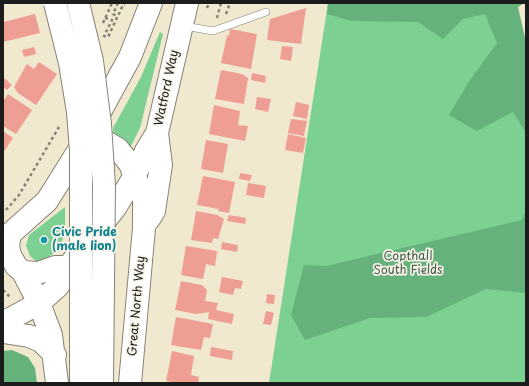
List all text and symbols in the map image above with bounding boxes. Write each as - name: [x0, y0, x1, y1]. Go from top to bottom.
- street label: Watford Way: [152, 49, 182, 127]
- place label: Civic Pride (male lion): [52, 226, 117, 254]
- marker: Civic Pride (male lion): [39, 235, 49, 245]
- park label: Copthall South Fields: [373, 250, 443, 278]
- street label: Great North Way: [125, 255, 149, 357]

